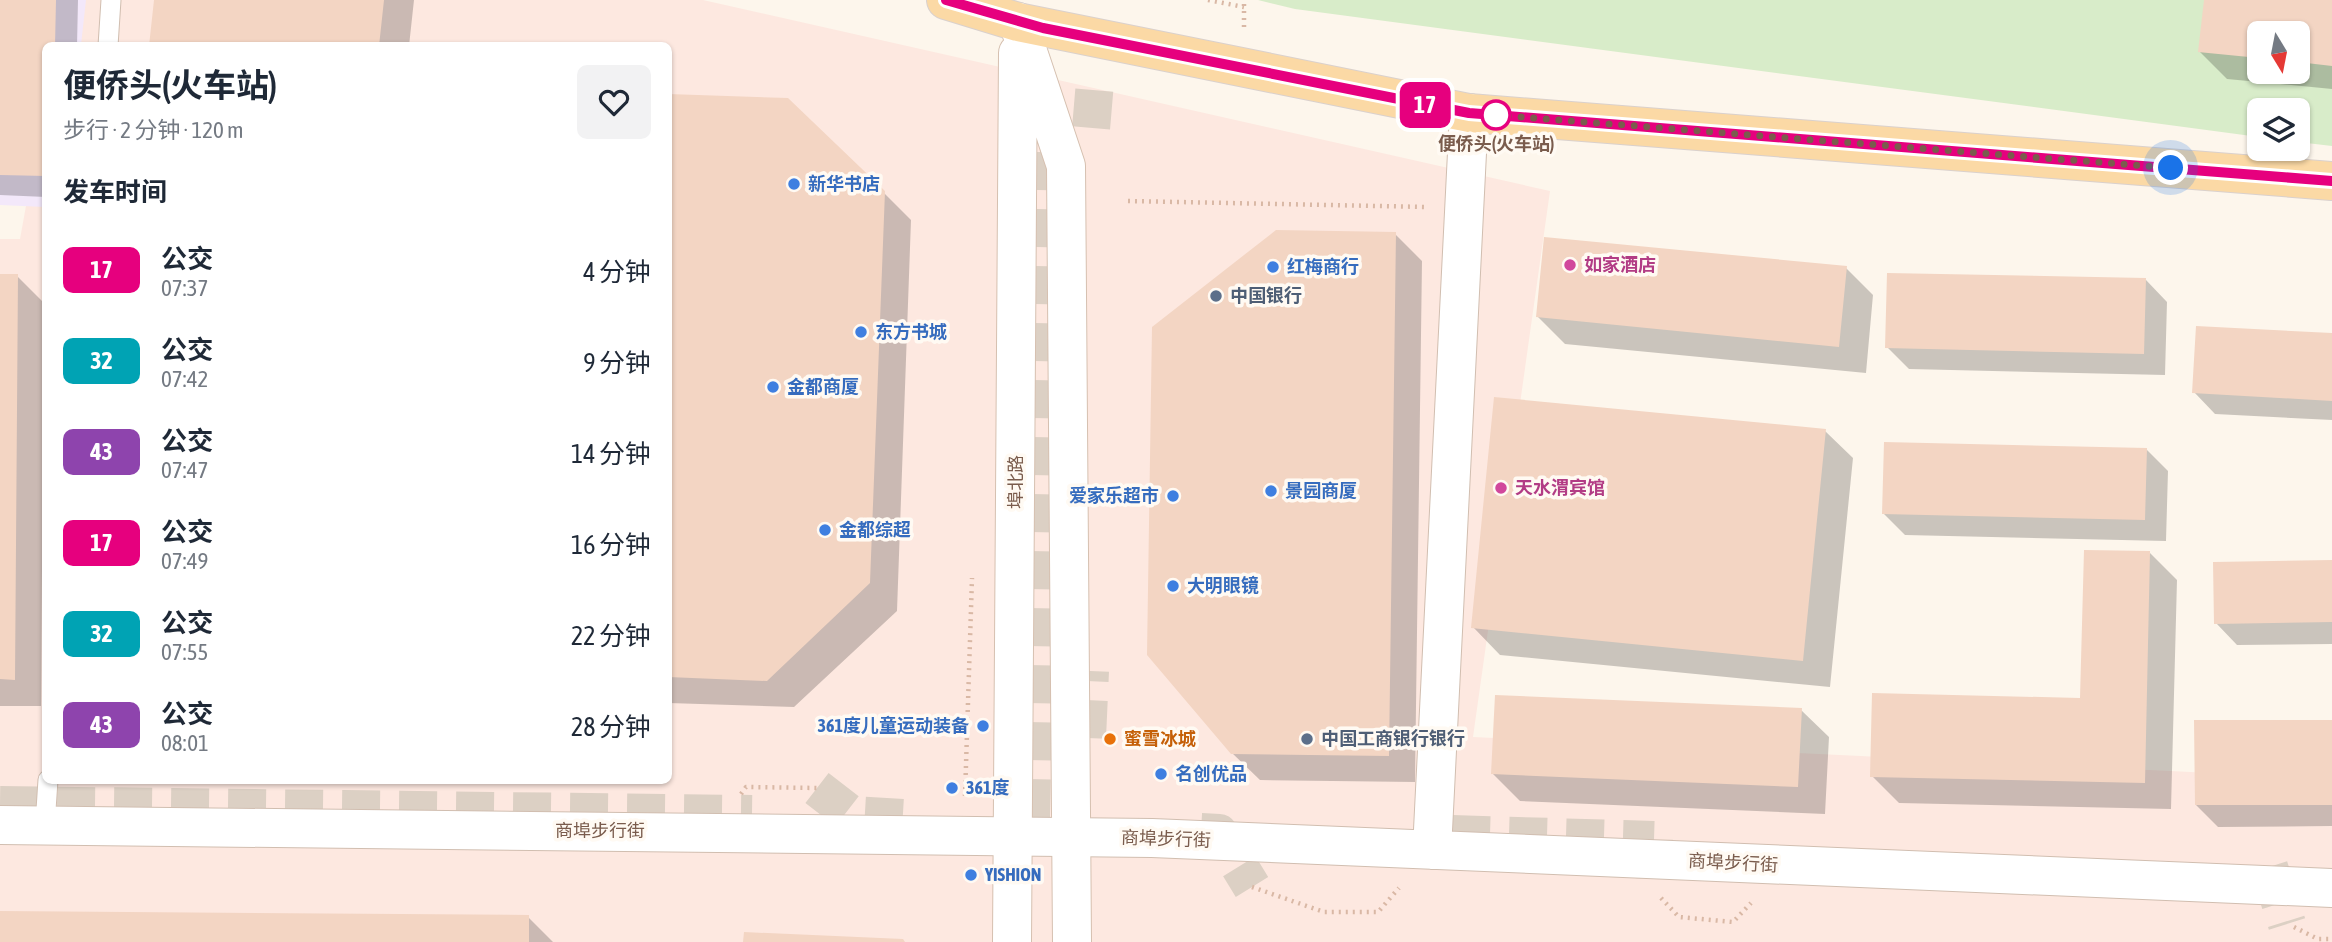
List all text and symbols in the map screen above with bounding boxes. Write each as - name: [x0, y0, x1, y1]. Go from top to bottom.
- north arrow: [2247, 21, 2310, 84]
- map controls: [2247, 21, 2310, 161]
- button: heart: [577, 65, 651, 139]
- text: 便侨头(火车站): [63, 66, 277, 104]
- line badge: 17: [1394, 82, 1456, 128]
- text: 17: [1414, 91, 1436, 118]
- button: layers: [2247, 98, 2310, 161]
- marker: 便侨头(火车站): [1481, 100, 1511, 130]
- text: 步行 · 2 分钟 · 120 m: [63, 117, 244, 143]
- place label: 便侨头(火车站): [1438, 133, 1554, 154]
- your location: [2153, 150, 2188, 185]
- place label: 新华书店: [808, 173, 880, 194]
- marker: 新华书店: [786, 176, 802, 192]
- text: 发车时间: [63, 177, 167, 207]
- text: 公交: [161, 244, 213, 274]
- place label: 如家酒店: [1584, 254, 1656, 275]
- text: 17: [90, 256, 113, 283]
- place label: 红梅商行: [1287, 256, 1359, 277]
- text: 4 分钟: [583, 257, 651, 287]
- marker: 如家酒店: [1562, 257, 1578, 273]
- marker: 红梅商行: [1265, 259, 1281, 275]
- text: 07:37: [161, 275, 208, 301]
- place label: 中国银行: [1230, 285, 1302, 306]
- marker: 中国银行: [1208, 288, 1224, 304]
- place label: 东方书城: [875, 321, 947, 342]
- marker: 东方书城: [853, 324, 869, 340]
- text: 公交: [161, 335, 213, 365]
- text: 32: [90, 347, 113, 374]
- text: 9 分钟: [583, 348, 651, 378]
- text: 07:42: [161, 366, 208, 392]
- place label: 金都商厦: [787, 376, 859, 397]
- marker: 金都商厦: [765, 379, 781, 395]
- text: 公交: [161, 426, 213, 456]
- text: 43: [90, 438, 113, 465]
- text: 14 分钟: [571, 439, 651, 469]
- street label: 埠北路: [1005, 455, 1026, 509]
- text: 07:47: [161, 457, 208, 483]
- place label: 天水渭宾馆: [1515, 477, 1605, 498]
- place label: 景园商厦: [1285, 480, 1357, 501]
- marker: 天水渭宾馆: [1493, 480, 1509, 496]
- marker: 景园商厦: [1263, 483, 1279, 499]
- place label: 爱家乐超市: [1069, 485, 1159, 506]
- marker: 爱家乐超市: [1165, 488, 1181, 504]
- text: 公交: [161, 517, 213, 547]
- place label: 金都综超: [839, 519, 911, 540]
- marker: 金都综超: [817, 522, 833, 538]
- text: 17: [90, 529, 113, 556]
- text: 16 分钟: [571, 530, 651, 560]
- text: 07:49: [161, 548, 208, 574]
- place label: 大明眼镜: [1187, 575, 1259, 596]
- marker: 大明眼镜: [1165, 578, 1181, 594]
- text: 公交: [161, 608, 213, 638]
- text: 32: [90, 620, 113, 647]
- text: 22 分钟: [571, 621, 651, 651]
- text: 07:55: [161, 639, 208, 665]
- text: 公交: [161, 699, 213, 729]
- text: 43: [90, 711, 113, 738]
- text: 28 分钟: [571, 712, 651, 742]
- place label: 361度儿童运动装备: [818, 715, 969, 736]
- marker: 361度儿童运动装备: [975, 718, 991, 734]
- place label: 蜜雪冰城: [1124, 728, 1196, 749]
- place label: 中国工商银行银行: [1321, 728, 1465, 749]
- text: 08:01: [161, 730, 209, 756]
- marker: 蜜雪冰城: [1102, 731, 1118, 747]
- marker: 中国工商银行银行: [1299, 731, 1315, 747]
- place label: 名创优品: [1175, 763, 1247, 784]
- marker: 名创优品: [1153, 766, 1169, 782]
- place label: 361度: [966, 777, 1009, 798]
- marker: 361度: [944, 780, 960, 796]
- street label: 商埠步行街: [555, 820, 645, 841]
- street label: 商埠步行街: [1121, 826, 1211, 851]
- street label: 商埠步行街: [1688, 850, 1779, 875]
- place label: YISHION: [984, 864, 1041, 885]
- marker: YISHION: [963, 867, 979, 883]

